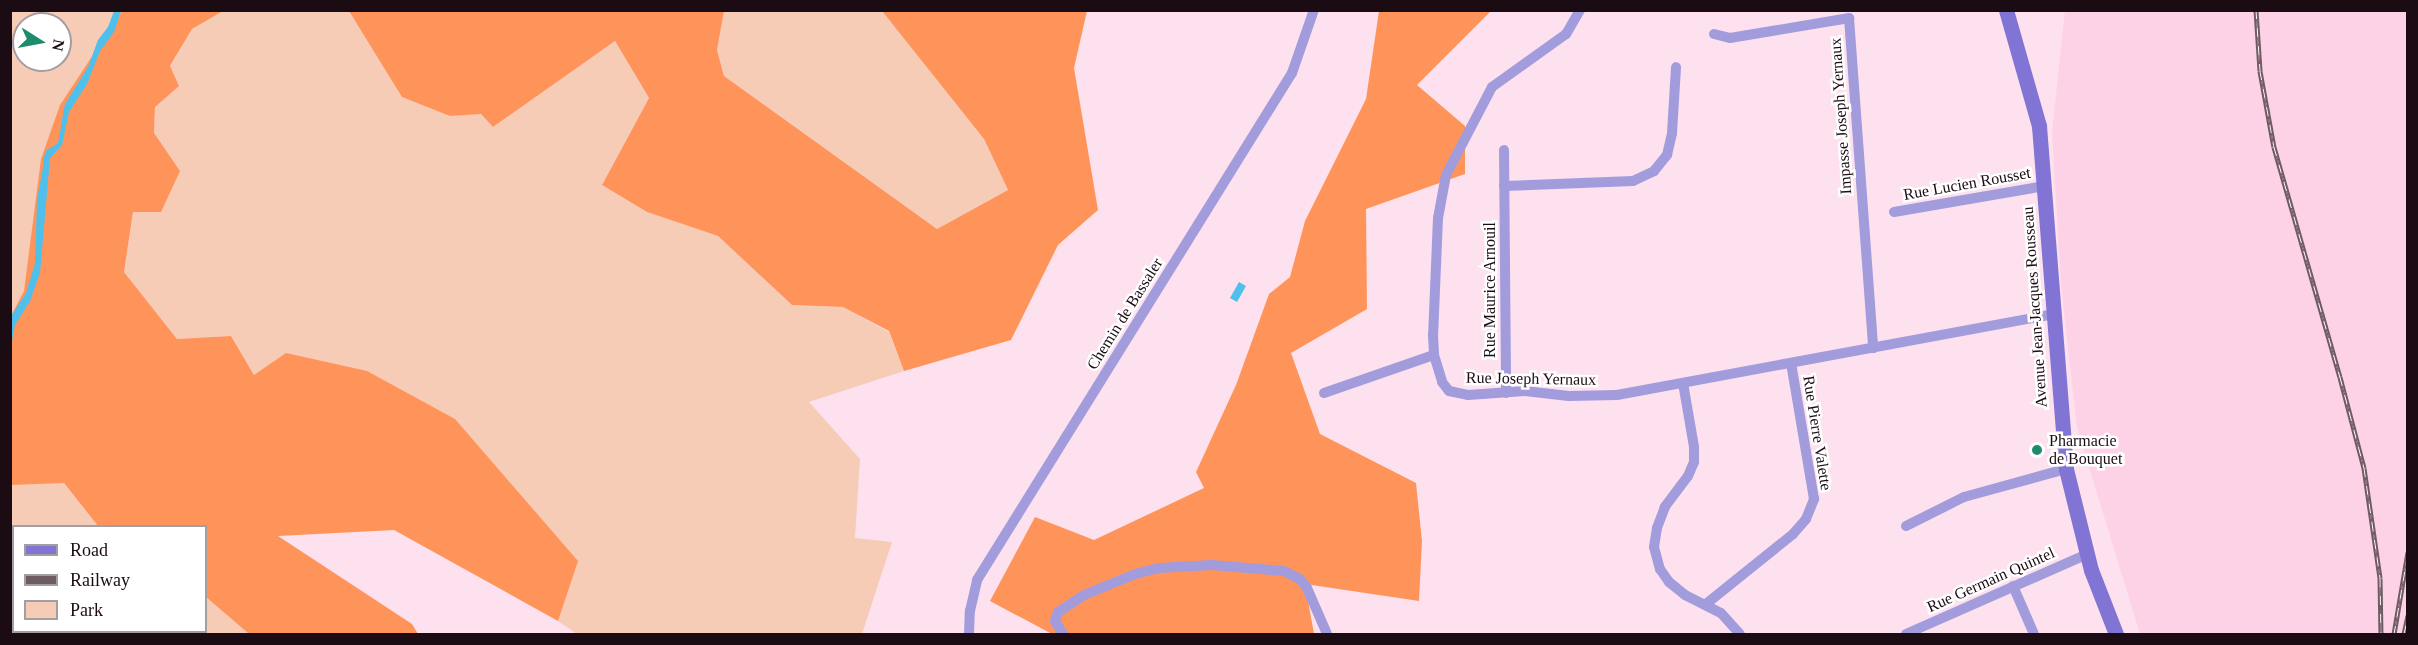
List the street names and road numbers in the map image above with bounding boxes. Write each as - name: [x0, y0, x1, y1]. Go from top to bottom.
- street label: Impasse Joseph Yernaux: [1826, 37, 1856, 195]
- street label: Rue Lucien Rousset: [1902, 163, 2032, 205]
- street label: Avenue Jean-Jacques Rousseau: [2018, 206, 2052, 408]
- street label: Rue Maurice Arnouil: [1480, 222, 1500, 358]
- street label: Chemin de Bassaler: [1083, 255, 1167, 373]
- street label: Rue Joseph Yernaux: [1465, 368, 1597, 390]
- street label: Rue Pierre Valette: [1798, 374, 1836, 492]
- street label: Rue Germain Quintel: [1924, 543, 2058, 617]

